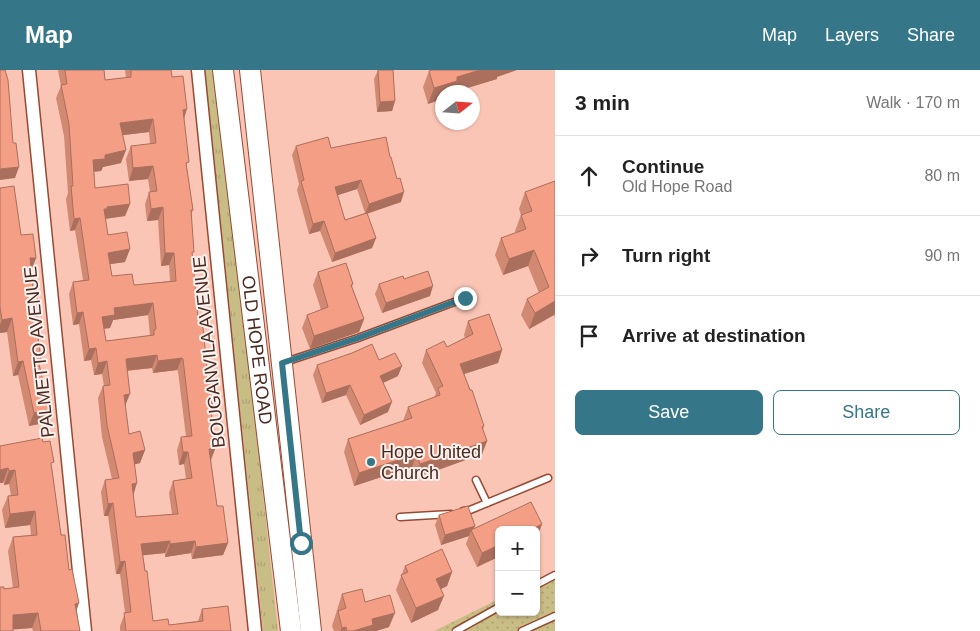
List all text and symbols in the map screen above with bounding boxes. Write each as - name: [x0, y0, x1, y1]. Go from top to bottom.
- text: Map: [25, 21, 73, 48]
- text: Map: [762, 25, 797, 45]
- text: Layers: [825, 25, 879, 45]
- text: Share: [907, 25, 955, 45]
- north arrow: [435, 85, 480, 130]
- text: 3 min: [575, 91, 630, 114]
- text: Walk · 170 m: [866, 94, 960, 111]
- text: Continue: [622, 156, 704, 177]
- icon: ahead: [575, 162, 603, 190]
- text: 80 m: [924, 167, 960, 184]
- text: Old Hope Road: [622, 178, 732, 195]
- icon: right: [575, 242, 603, 270]
- text: Turn right: [622, 245, 710, 266]
- text: 90 m: [924, 247, 960, 264]
- street label: BOUGANVILA AVENUE: [189, 255, 229, 449]
- street label: PALMETTO AVENUE: [20, 265, 58, 439]
- street label: OLD HOPE ROAD: [238, 274, 276, 426]
- route end: [454, 287, 477, 310]
- icon: arrive: [575, 322, 603, 350]
- text: Arrive at destination: [622, 325, 806, 346]
- button: Save: [575, 390, 763, 435]
- button: Share: [773, 390, 960, 435]
- place label: Hope United Church: [381, 442, 481, 483]
- marker: Hope United Church: [365, 456, 377, 468]
- map controls: [495, 526, 540, 616]
- button: +: [495, 526, 540, 571]
- route start: [290, 532, 313, 555]
- button: −: [495, 571, 540, 616]

